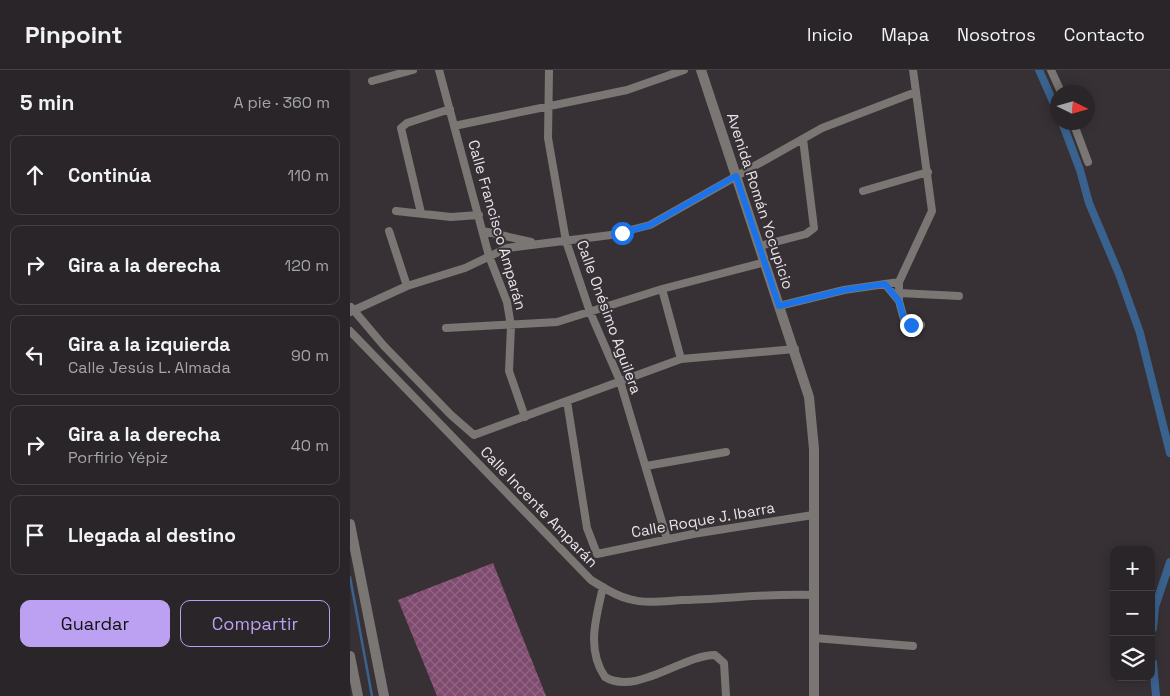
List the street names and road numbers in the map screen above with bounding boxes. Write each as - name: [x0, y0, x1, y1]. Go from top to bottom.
- street label: Avenida Román Yocupicio: [723, 110, 798, 292]
- street label: Calle Francisco Amparán: [464, 138, 531, 312]
- street label: Calle Onésimo Aguilera: [573, 237, 646, 397]
- street label: Calle Incente Amparán: [477, 442, 602, 571]
- street label: Calle Roque J. Ibarra: [630, 497, 777, 541]

